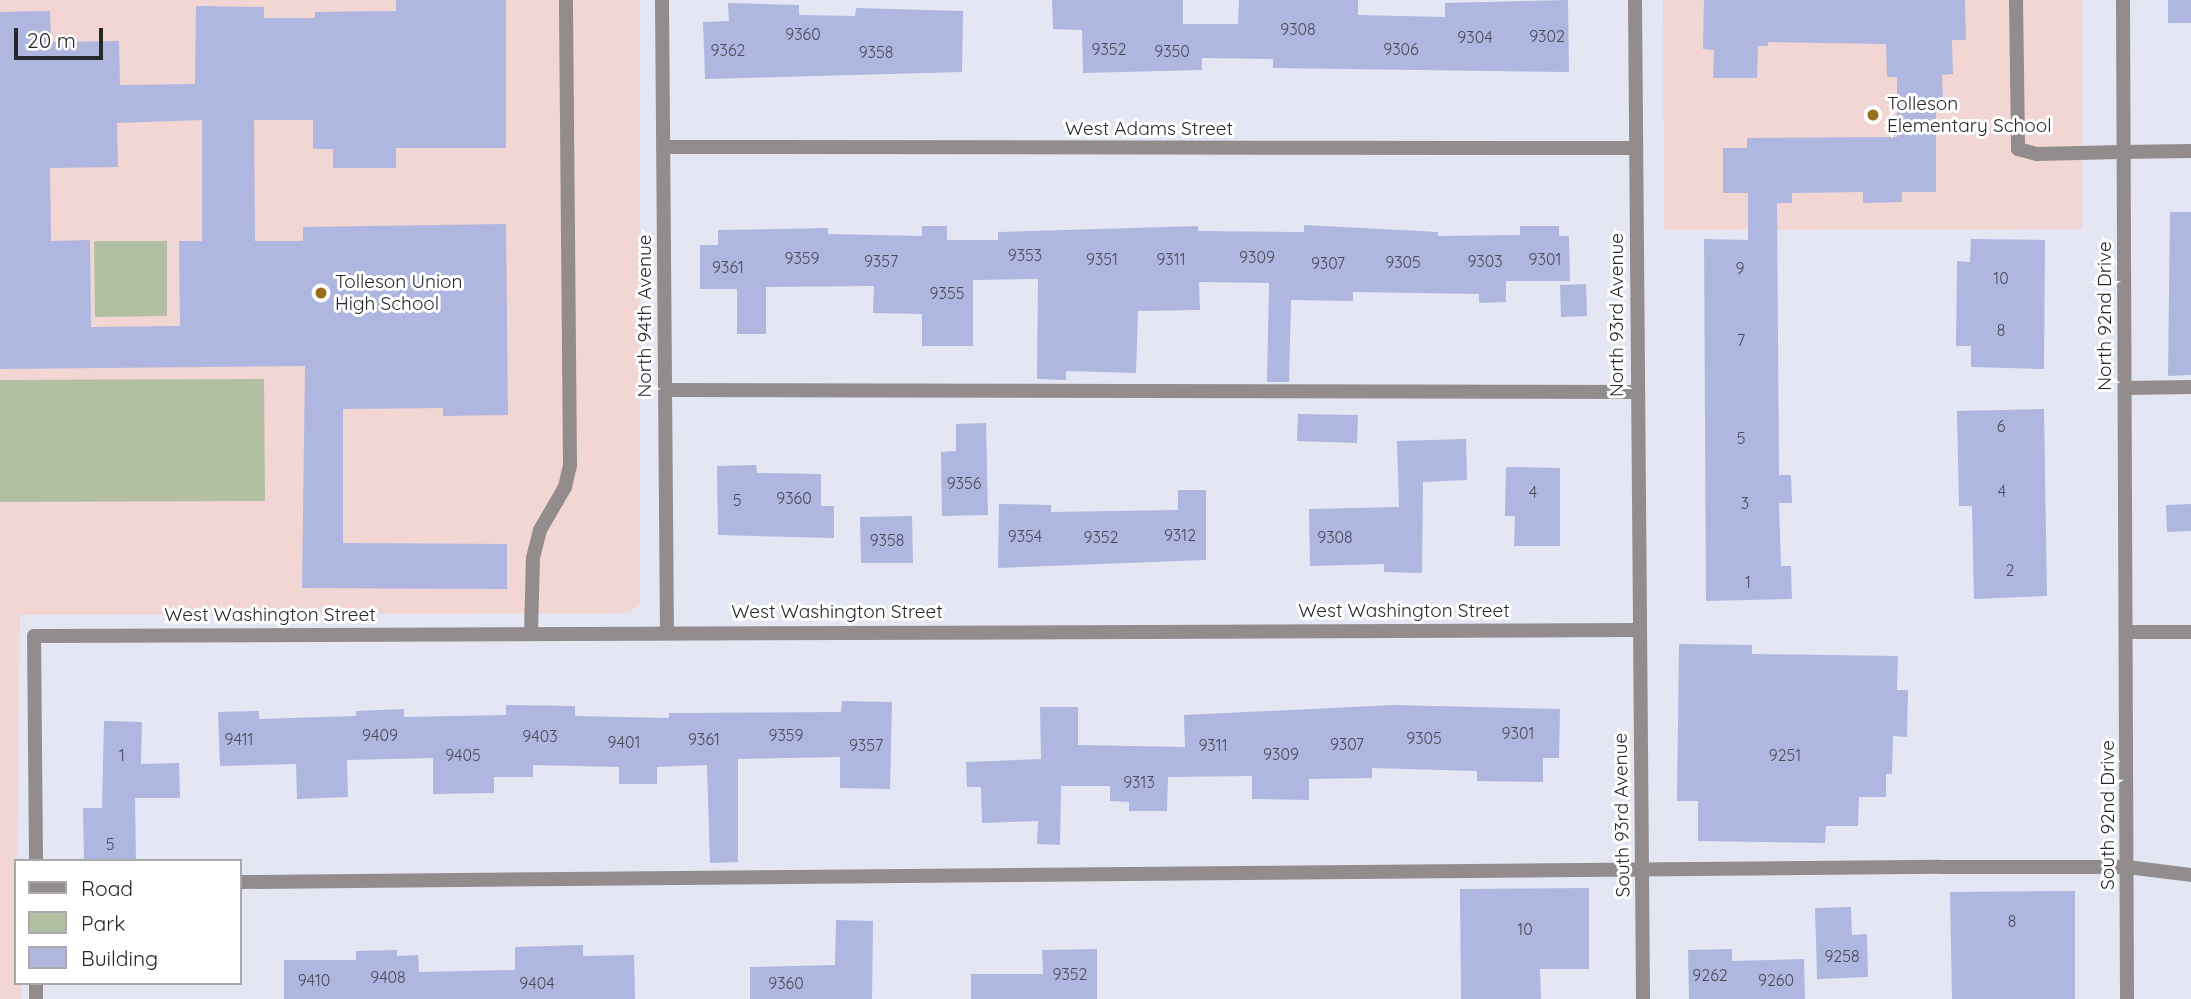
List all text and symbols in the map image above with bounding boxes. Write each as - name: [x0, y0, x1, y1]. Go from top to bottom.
- scale bar: [18, 14, 107, 58]
- house number: 9308: [1280, 19, 1316, 39]
- house number: 9360: [785, 24, 821, 44]
- house number: 9302: [1529, 26, 1565, 46]
- text: 20 m: [27, 27, 76, 53]
- house number: 9304: [1457, 27, 1493, 47]
- house number: 9352: [1092, 39, 1126, 59]
- house number: 9306: [1383, 39, 1419, 59]
- house number: 9362: [711, 40, 745, 60]
- house number: 9350: [1154, 41, 1190, 61]
- house number: 9358: [859, 42, 893, 62]
- place label: Tolleson Elementary School: [1887, 93, 2052, 137]
- marker: Tolleson Elementary School: [1865, 107, 1881, 123]
- street label: West Adams Street: [1065, 118, 1233, 140]
- street label: North 93rd Avenue: [1606, 233, 1628, 397]
- street label: North 94th Avenue: [634, 234, 656, 398]
- street label: North 92nd Drive: [2094, 241, 2116, 391]
- house number: 9353: [1008, 245, 1042, 265]
- house number: 9309: [1239, 247, 1275, 267]
- house number: 9359: [785, 248, 819, 268]
- house number: 9351: [1086, 249, 1118, 269]
- house number: 9311: [1156, 249, 1186, 269]
- house number: 9301: [1529, 249, 1561, 269]
- house number: 9357: [864, 251, 898, 271]
- house number: 9303: [1467, 251, 1503, 271]
- house number: 9305: [1385, 252, 1421, 272]
- house number: 9307: [1311, 253, 1345, 273]
- house number: 9361: [712, 257, 744, 277]
- house number: 9: [1736, 258, 1744, 278]
- house number: 10: [1993, 268, 2009, 288]
- place label: Tolleson Union High School: [335, 271, 463, 315]
- house number: 9355: [930, 283, 964, 303]
- marker: Tolleson Union High School: [313, 285, 329, 301]
- house number: 8: [1997, 320, 2005, 340]
- house number: 7: [1737, 330, 1745, 350]
- house number: 6: [1997, 416, 2005, 436]
- house number: 5: [1737, 428, 1745, 448]
- house number: 9356: [947, 473, 981, 493]
- house number: 4: [1998, 481, 2006, 501]
- house number: 4: [1529, 482, 1537, 502]
- house number: 9360: [776, 488, 812, 508]
- house number: 5: [733, 490, 741, 510]
- house number: 3: [1741, 493, 1749, 513]
- house number: 9312: [1164, 525, 1196, 545]
- house number: 9354: [1008, 526, 1042, 546]
- house number: 9352: [1084, 527, 1118, 547]
- house number: 9308: [1317, 527, 1353, 547]
- house number: 9358: [870, 530, 904, 550]
- house number: 2: [2006, 560, 2014, 580]
- house number: 1: [1745, 572, 1751, 592]
- street label: West Washington Street: [1298, 600, 1510, 622]
- street label: West Washington Street: [731, 601, 943, 623]
- street label: West Washington Street: [164, 604, 376, 626]
- house number: 9301: [1502, 723, 1534, 743]
- house number: 9409: [362, 725, 398, 745]
- house number: 9359: [769, 725, 803, 745]
- house number: 9403: [522, 726, 558, 746]
- house number: 9305: [1406, 728, 1442, 748]
- house number: 9411: [224, 729, 254, 749]
- house number: 9361: [688, 729, 720, 749]
- house number: 9401: [608, 732, 640, 752]
- street label: South 93rd Avenue: [1609, 733, 1635, 897]
- house number: 9307: [1330, 734, 1364, 754]
- house number: 9357: [849, 735, 883, 755]
- house number: 9311: [1198, 735, 1228, 755]
- street label: South 92nd Drive: [2097, 740, 2119, 890]
- house number: 9309: [1263, 744, 1299, 764]
- house number: 1: [119, 745, 125, 765]
- house number: 9405: [445, 745, 481, 765]
- house number: 9251: [1769, 745, 1801, 765]
- house number: 9313: [1123, 772, 1155, 792]
- house number: 5: [106, 834, 114, 854]
- legend: [14, 859, 242, 985]
- text: Road: [81, 875, 133, 901]
- text: Park: [81, 910, 125, 936]
- house number: 8: [2008, 911, 2016, 931]
- house number: 10: [1517, 919, 1533, 939]
- text: Building: [81, 945, 158, 971]
- house number: 9258: [1824, 946, 1860, 966]
- house number: 9352: [1053, 964, 1087, 984]
- house number: 9262: [1692, 965, 1728, 985]
- house number: 9408: [370, 967, 406, 987]
- house number: 9410: [298, 970, 330, 990]
- house number: 9260: [1758, 970, 1794, 990]
- house number: 9404: [519, 973, 555, 993]
- house number: 9360: [768, 973, 804, 993]

